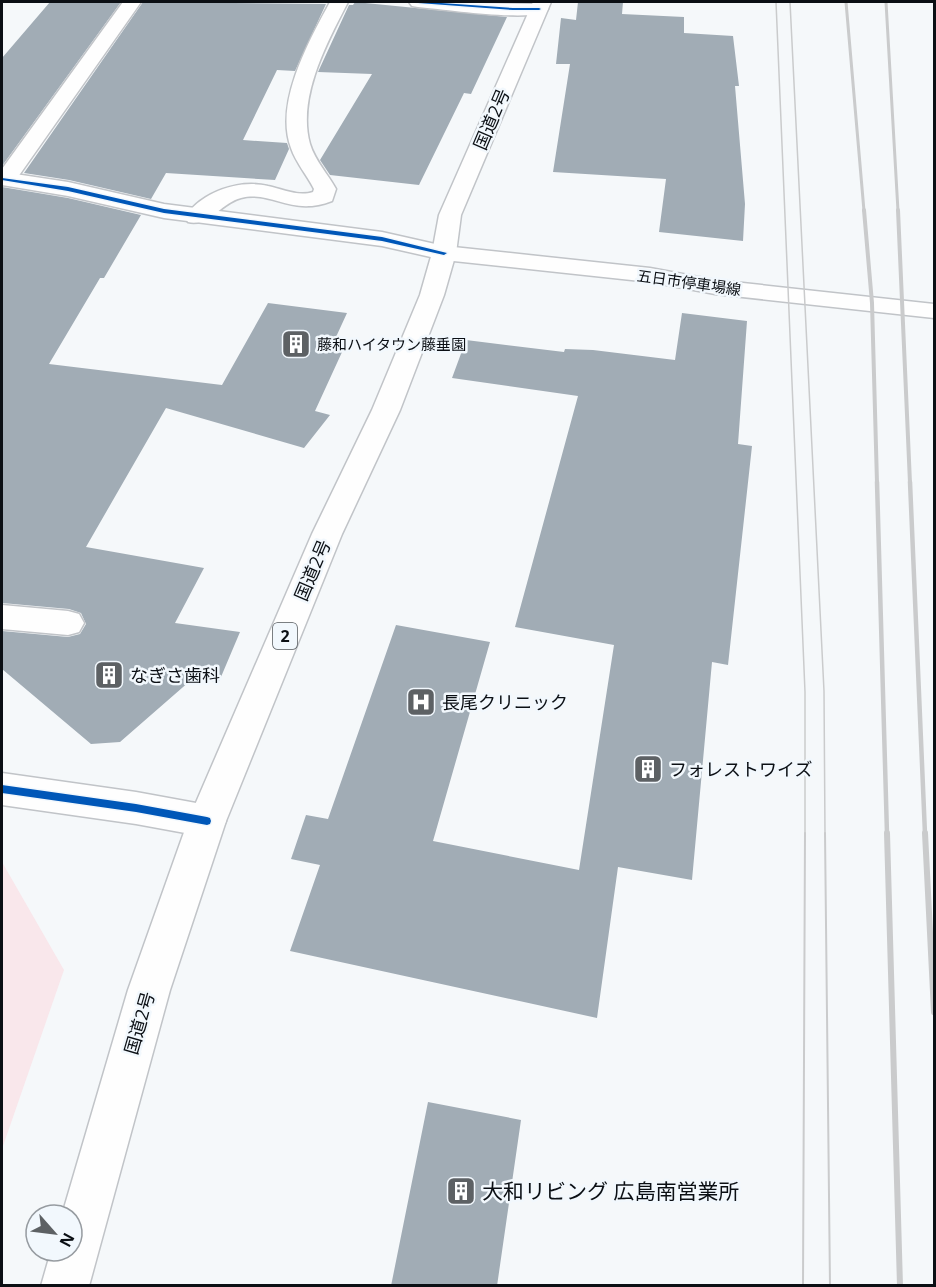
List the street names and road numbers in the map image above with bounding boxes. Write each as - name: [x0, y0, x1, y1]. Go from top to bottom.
- street label: 国道2号: [467, 85, 515, 153]
- street label: 五日市停車場線: [636, 265, 742, 299]
- street label: 国道2号: [288, 536, 336, 604]
- road number: 2: [273, 623, 297, 649]
- street label: 国道2号: [119, 989, 159, 1057]

